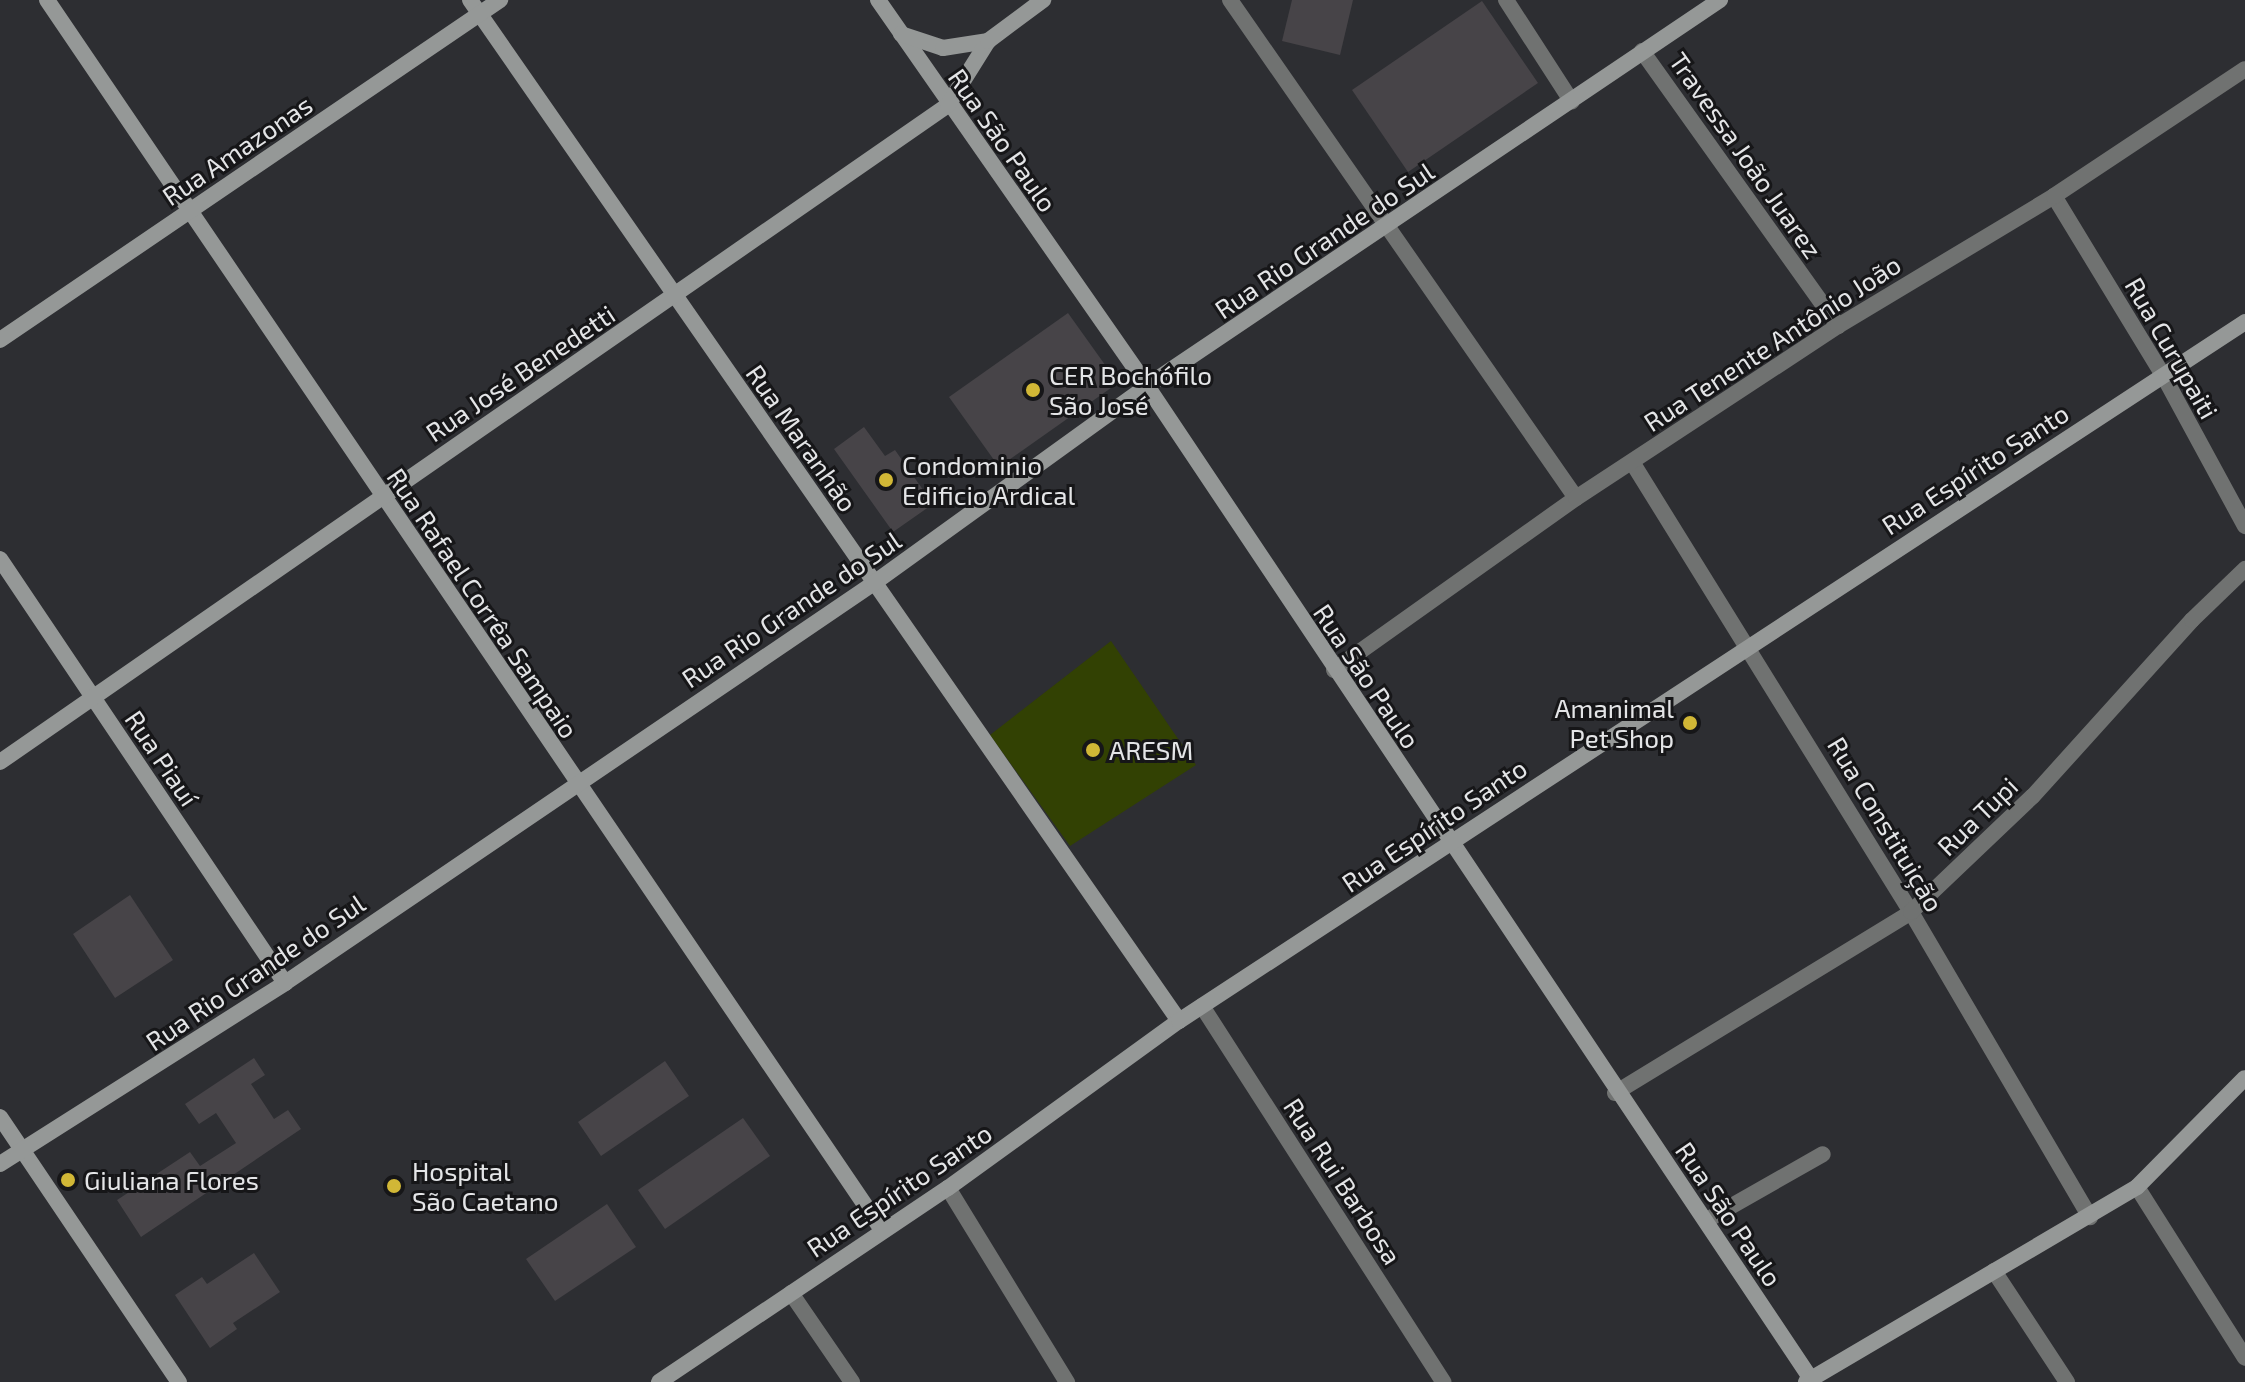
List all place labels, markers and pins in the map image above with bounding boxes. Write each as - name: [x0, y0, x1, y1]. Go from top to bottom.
- place label: CER Bochófilo São José: [1049, 359, 1212, 420]
- marker: CER Bochófilo São José: [1024, 381, 1042, 399]
- place label: Condominio Edificio Ardical: [902, 449, 1076, 510]
- marker: Condominio Edificio Ardical: [877, 471, 895, 489]
- place label: Amanimal Pet Shop: [1554, 692, 1674, 754]
- marker: Amanimal Pet Shop: [1681, 714, 1699, 732]
- place label: ARESM: [1109, 734, 1193, 766]
- marker: ARESM: [1084, 741, 1102, 759]
- place label: Hospital São Caetano: [412, 1155, 559, 1216]
- place label: Giuliana Flores: [84, 1164, 259, 1196]
- marker: Giuliana Flores: [59, 1171, 77, 1189]
- marker: Hospital São Caetano: [383, 1175, 405, 1197]

